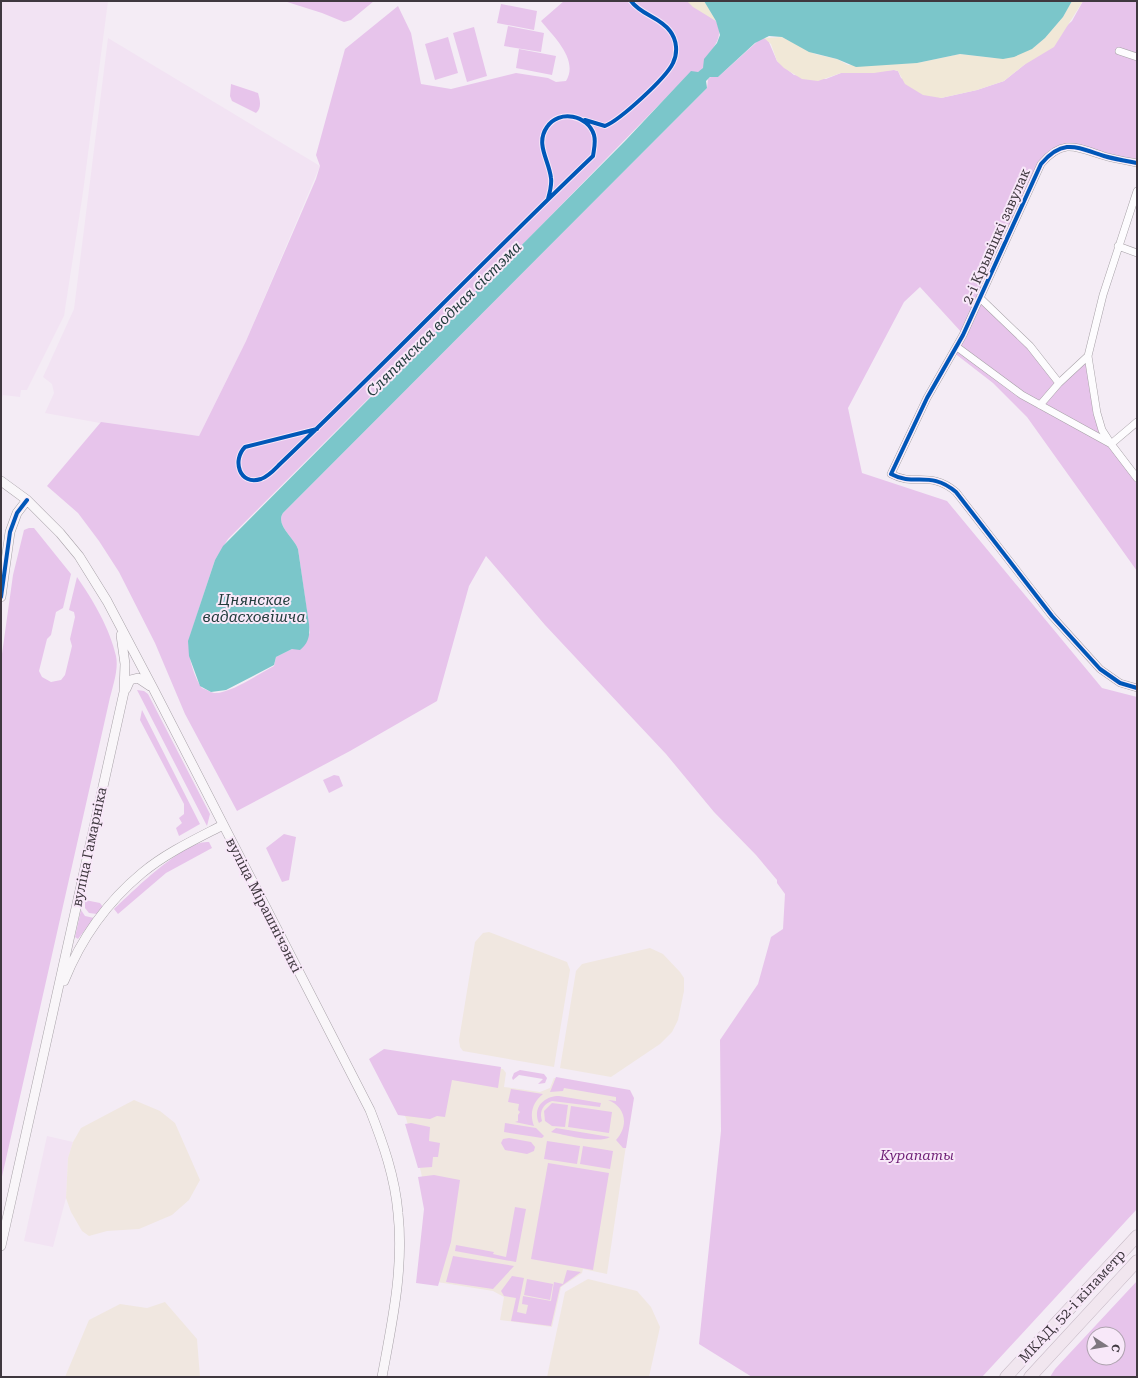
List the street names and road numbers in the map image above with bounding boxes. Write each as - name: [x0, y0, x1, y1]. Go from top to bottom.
- street label: 2-і Крывіцкі завулак: [959, 165, 1033, 306]
- street label: вуліца Гамарніка: [69, 785, 110, 908]
- street label: вуліца Мірашнічэнкі: [223, 835, 305, 976]
- street label: МКАД, 52-і кіламетр: [1015, 1246, 1129, 1366]

